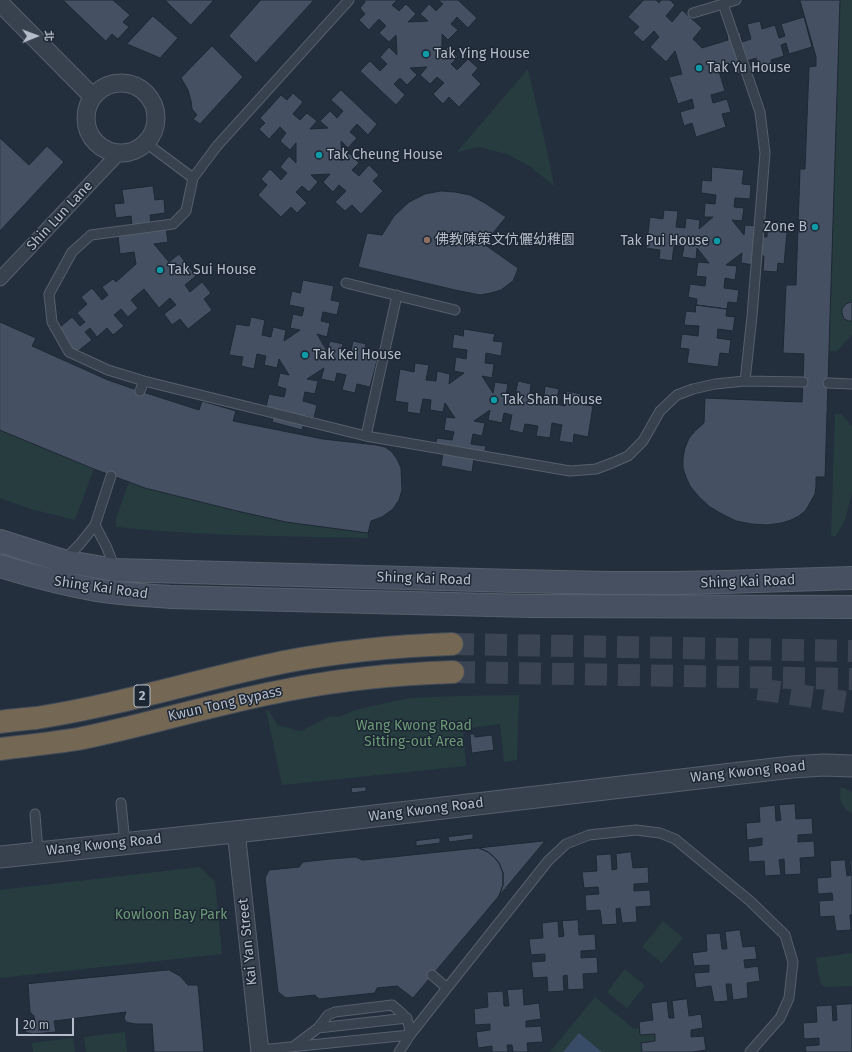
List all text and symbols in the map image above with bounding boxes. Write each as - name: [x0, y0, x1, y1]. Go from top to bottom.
- north arrow: [16, 16, 56, 56]
- text: 北: [42, 30, 55, 41]
- place label: Tak Ying House: [434, 46, 530, 62]
- marker: Tak Ying House: [421, 49, 431, 59]
- place label: Tak Yu House: [707, 60, 791, 76]
- marker: Tak Yu House: [694, 63, 704, 73]
- place label: Tak Cheung House: [327, 147, 443, 163]
- marker: Tak Cheung House: [314, 150, 324, 160]
- street label: Shin Lun Lane: [24, 178, 96, 254]
- place label: Zone B: [764, 219, 807, 235]
- marker: Zone B: [810, 222, 820, 232]
- place label: 佛教陳策文伉儷幼稚園: [435, 232, 575, 248]
- place label: Tak Pui House: [620, 233, 709, 249]
- marker: 佛教陳策文伉儷幼稚園: [422, 235, 432, 245]
- marker: Tak Pui House: [712, 236, 722, 246]
- place label: Tak Sui House: [168, 262, 256, 278]
- marker: Tak Sui House: [155, 265, 165, 275]
- place label: Tak Kei House: [313, 347, 401, 363]
- marker: Tak Kei House: [300, 350, 310, 360]
- place label: Tak Shan House: [502, 392, 602, 408]
- marker: Tak Shan House: [489, 395, 499, 405]
- street label: Shing Kai Road: [376, 569, 472, 589]
- street label: Shing Kai Road: [700, 572, 796, 592]
- street label: Shing Kai Road: [53, 573, 149, 603]
- street label: Kwun Tong Bypass: [167, 683, 283, 725]
- road number: 2: [134, 685, 150, 707]
- park label: Wang Kwong Road Sitting-out Area: [356, 718, 472, 750]
- street label: Wang Kwong Road: [690, 758, 806, 786]
- street label: Wang Kwong Road: [367, 795, 485, 825]
- street label: Wang Kwong Road: [46, 831, 162, 859]
- street label: Kai Yan Street: [235, 898, 261, 986]
- park label: Kowloon Bay Park: [115, 907, 227, 923]
- scale bar: [18, 1010, 76, 1036]
- text: 20 m: [23, 1018, 49, 1032]

